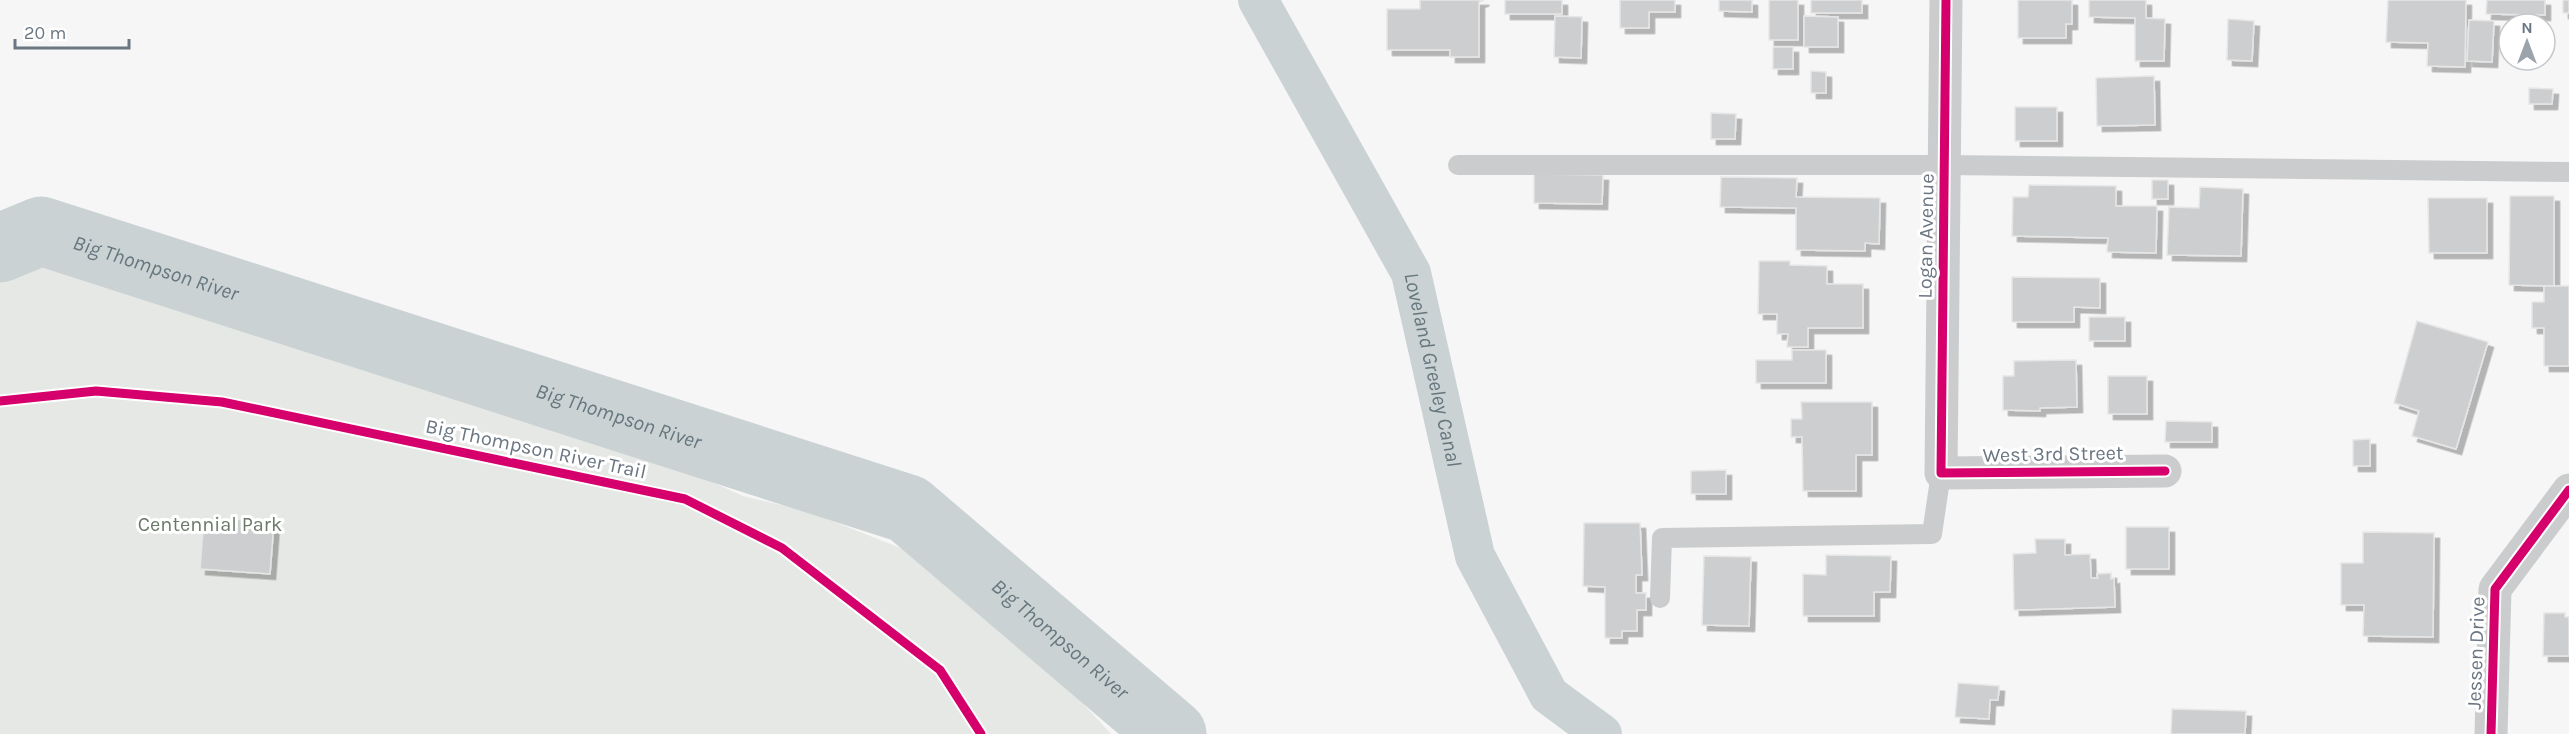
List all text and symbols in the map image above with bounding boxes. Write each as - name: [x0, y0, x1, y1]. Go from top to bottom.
- scale bar: [15, 12, 129, 50]
- north arrow: [2497, 12, 2557, 72]
- text: N: [2521, 18, 2533, 37]
- text: 20 m: [24, 22, 66, 44]
- street label: Logan Avenue: [1913, 173, 1939, 299]
- water label: Big Thompson River: [70, 230, 242, 306]
- water label: Loveland Greeley Canal: [1399, 270, 1466, 469]
- water label: Big Thompson River: [533, 378, 705, 454]
- street label: Big Thompson River Trail: [424, 414, 648, 484]
- street label: West 3rd Street: [1982, 441, 2124, 467]
- park label: Centennial Park: [138, 513, 282, 536]
- water label: Big Thompson River: [987, 574, 1134, 704]
- street label: Jessen Drive: [2463, 596, 2489, 710]

